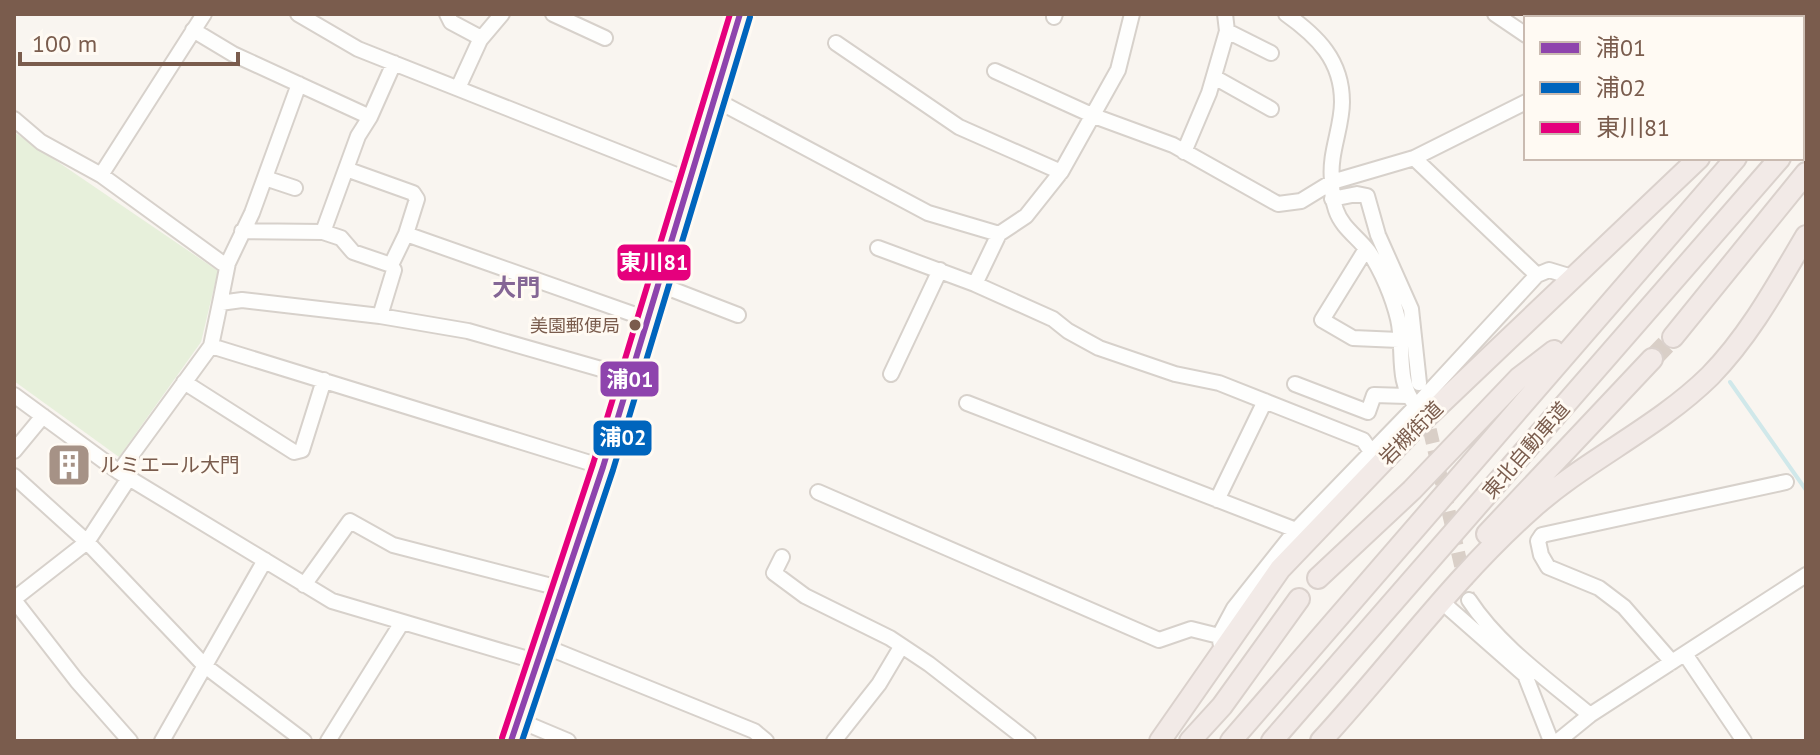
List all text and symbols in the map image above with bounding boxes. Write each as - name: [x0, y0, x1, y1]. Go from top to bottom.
- scale bar: [20, 16, 238, 66]
- legend: [1524, 16, 1804, 160]
- text: 100 m: [32, 28, 97, 59]
- text: 浦01: [1596, 32, 1646, 63]
- text: 浦02: [1596, 72, 1646, 103]
- text: 東川81: [1596, 112, 1670, 143]
- line badge: 東川81: [616, 243, 692, 282]
- text: 東川81: [620, 248, 688, 276]
- district label: 大門: [492, 272, 540, 303]
- place label: 美園郵便局: [530, 314, 620, 337]
- marker: 美園郵便局: [627, 317, 643, 333]
- line badge: 浦01: [599, 360, 660, 398]
- text: 浦01: [607, 365, 653, 393]
- street label: 岩槻街道: [1374, 396, 1448, 470]
- street label: 東北自動車道: [1477, 396, 1575, 504]
- line badge: 浦02: [592, 419, 653, 457]
- text: 浦02: [600, 423, 646, 451]
- building icon: ルミエール大門: [45, 441, 93, 489]
- place label: ルミエール大門: [100, 452, 240, 478]

